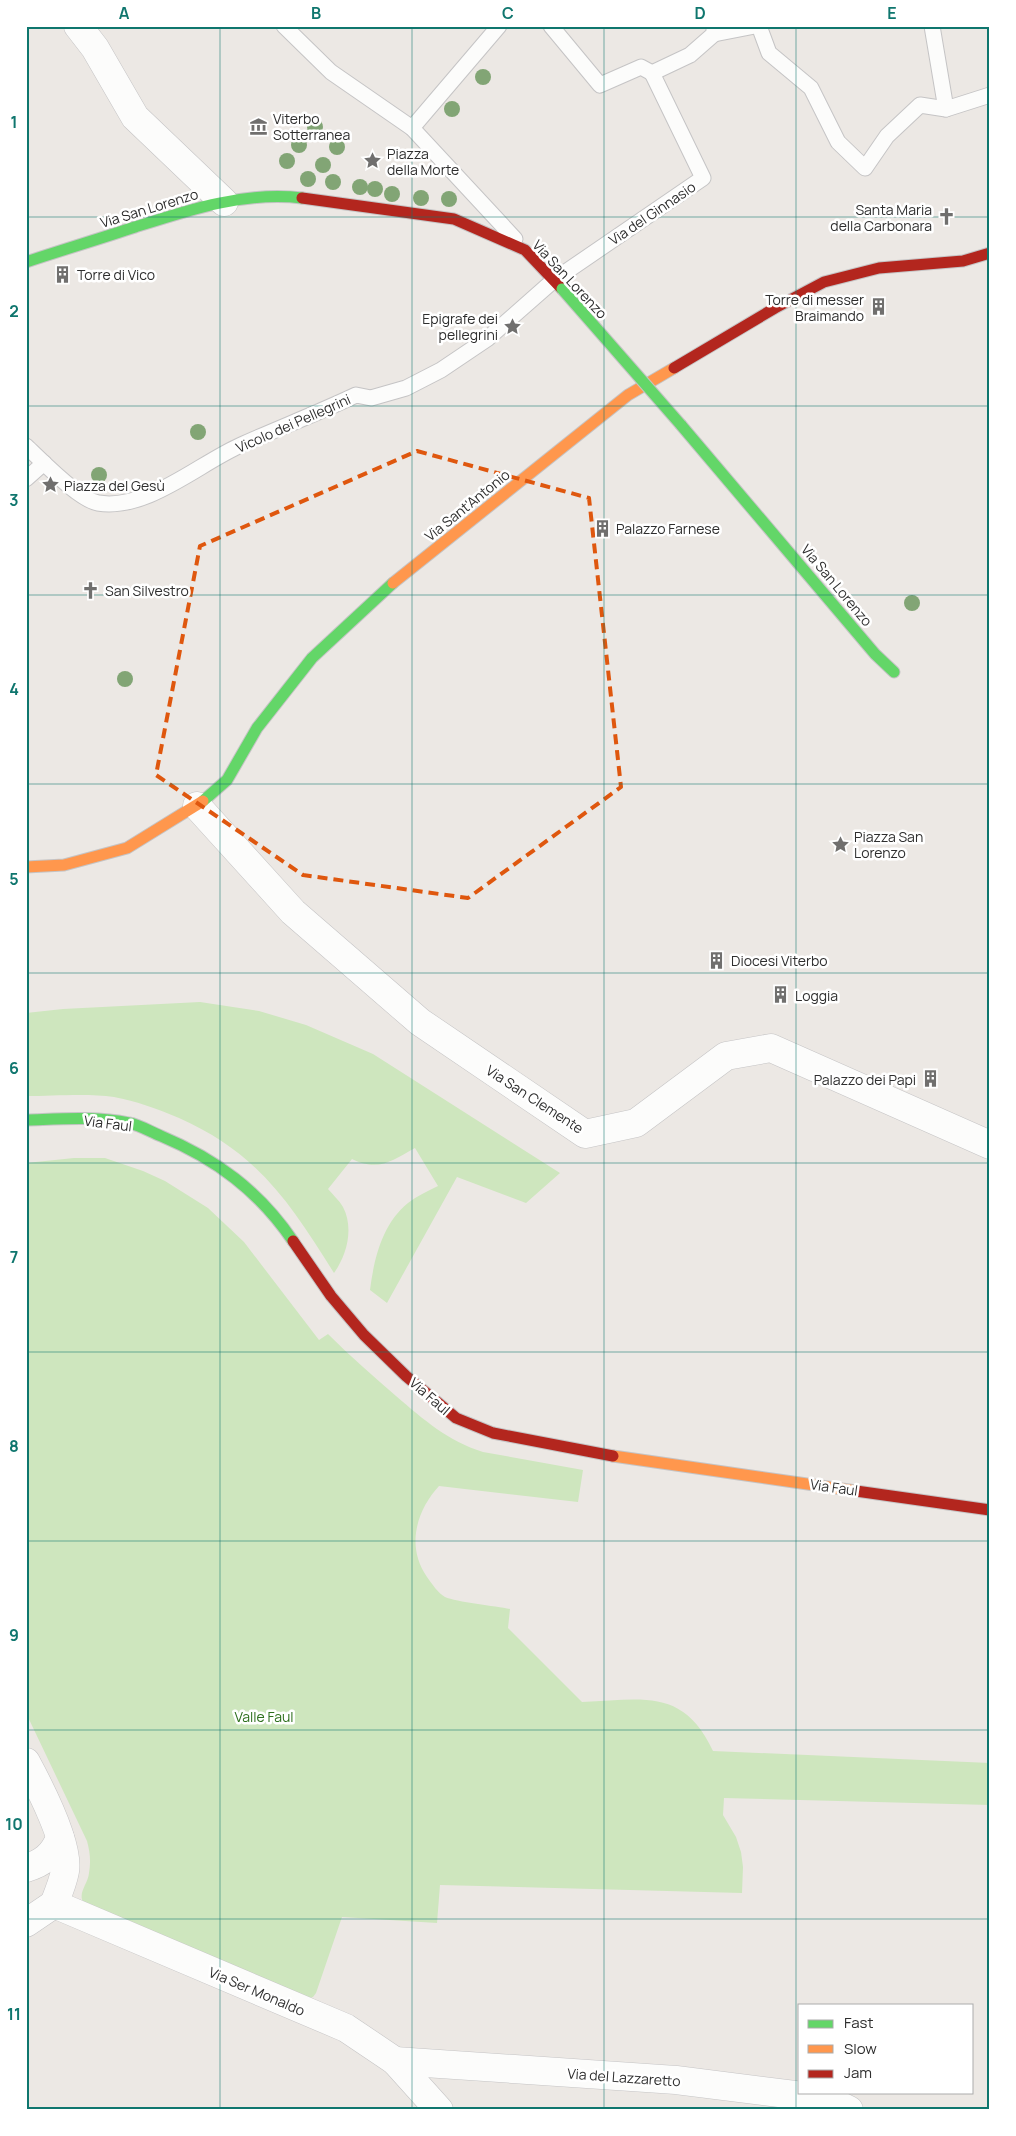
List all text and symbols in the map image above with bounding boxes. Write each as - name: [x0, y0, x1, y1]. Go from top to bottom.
- text: A: [119, 2, 130, 24]
- text: B: [311, 2, 321, 24]
- text: C: [502, 2, 514, 24]
- text: D: [694, 2, 706, 24]
- text: E: [887, 2, 897, 24]
- place label: Viterbo Sotterranea: [273, 109, 350, 144]
- text: 1: [10, 111, 18, 133]
- museum icon: Viterbo Sotterranea: [249, 116, 269, 136]
- place label: Piazza della Morte: [387, 144, 459, 179]
- place icon: Piazza della Morte: [363, 151, 383, 171]
- street label: Via del Ginnasio: [605, 177, 699, 249]
- street label: Via San Lorenzo: [98, 184, 200, 232]
- place label: Santa Maria della Carbonara: [830, 200, 932, 235]
- church icon: Santa Maria della Carbonara: [936, 207, 956, 227]
- street label: Via San Lorenzo: [529, 235, 611, 323]
- building icon: Torre di Vico: [53, 264, 73, 284]
- place label: Torre di Vico: [77, 265, 155, 284]
- place label: Torre di messer Braimando: [765, 290, 864, 325]
- building icon: Torre di messer Braimando: [868, 297, 888, 317]
- text: 2: [9, 300, 19, 322]
- place label: Epigrafe dei pellegrini: [422, 309, 498, 344]
- place icon: Epigrafe dei pellegrini: [502, 316, 522, 336]
- street label: Vicolo dei Pellegrini: [233, 389, 353, 457]
- street label: Via Sant'Antonio: [420, 465, 514, 545]
- place icon: Piazza del Gesù: [40, 475, 60, 495]
- place label: Piazza del Gesù: [64, 476, 165, 495]
- text: 3: [9, 489, 19, 511]
- building icon: Palazzo Farnese: [592, 518, 612, 538]
- place label: Palazzo Farnese: [616, 519, 720, 538]
- street label: Via San Lorenzo: [797, 540, 877, 630]
- church icon: San Silvestro: [81, 580, 101, 600]
- place label: San Silvestro: [105, 581, 189, 600]
- text: 4: [9, 678, 19, 700]
- place label: Piazza San Lorenzo: [854, 827, 923, 862]
- place icon: Piazza San Lorenzo: [830, 834, 850, 854]
- text: 5: [9, 868, 19, 890]
- building icon: Diocesi Viterbo: [707, 950, 727, 970]
- place label: Diocesi Viterbo: [731, 951, 828, 970]
- building icon: Loggia: [771, 985, 791, 1005]
- place label: Loggia: [795, 986, 838, 1005]
- text: 6: [9, 1057, 19, 1079]
- street label: Via San Clemente: [483, 1060, 587, 1138]
- building icon: Palazzo dei Papi: [920, 1069, 940, 1089]
- place label: Palazzo dei Papi: [814, 1070, 916, 1089]
- street label: Via Faul: [83, 1111, 133, 1135]
- text: 7: [10, 1246, 18, 1268]
- street label: Via Faul: [406, 1373, 454, 1419]
- text: 8: [9, 1435, 19, 1457]
- street label: Via Faul: [809, 1474, 859, 1500]
- text: 9: [9, 1624, 19, 1646]
- park label: Valle Faul: [234, 1707, 294, 1726]
- text: 10: [5, 1813, 23, 1835]
- street label: Via Ser Monaldo: [206, 1962, 308, 2020]
- text: 11: [7, 2003, 21, 2025]
- legend: [798, 2004, 974, 2094]
- text: Fast: [844, 2012, 873, 2033]
- text: Slow: [844, 2038, 877, 2059]
- text: Jam: [844, 2062, 872, 2083]
- street label: Via del Lazzaretto: [567, 2064, 681, 2090]

